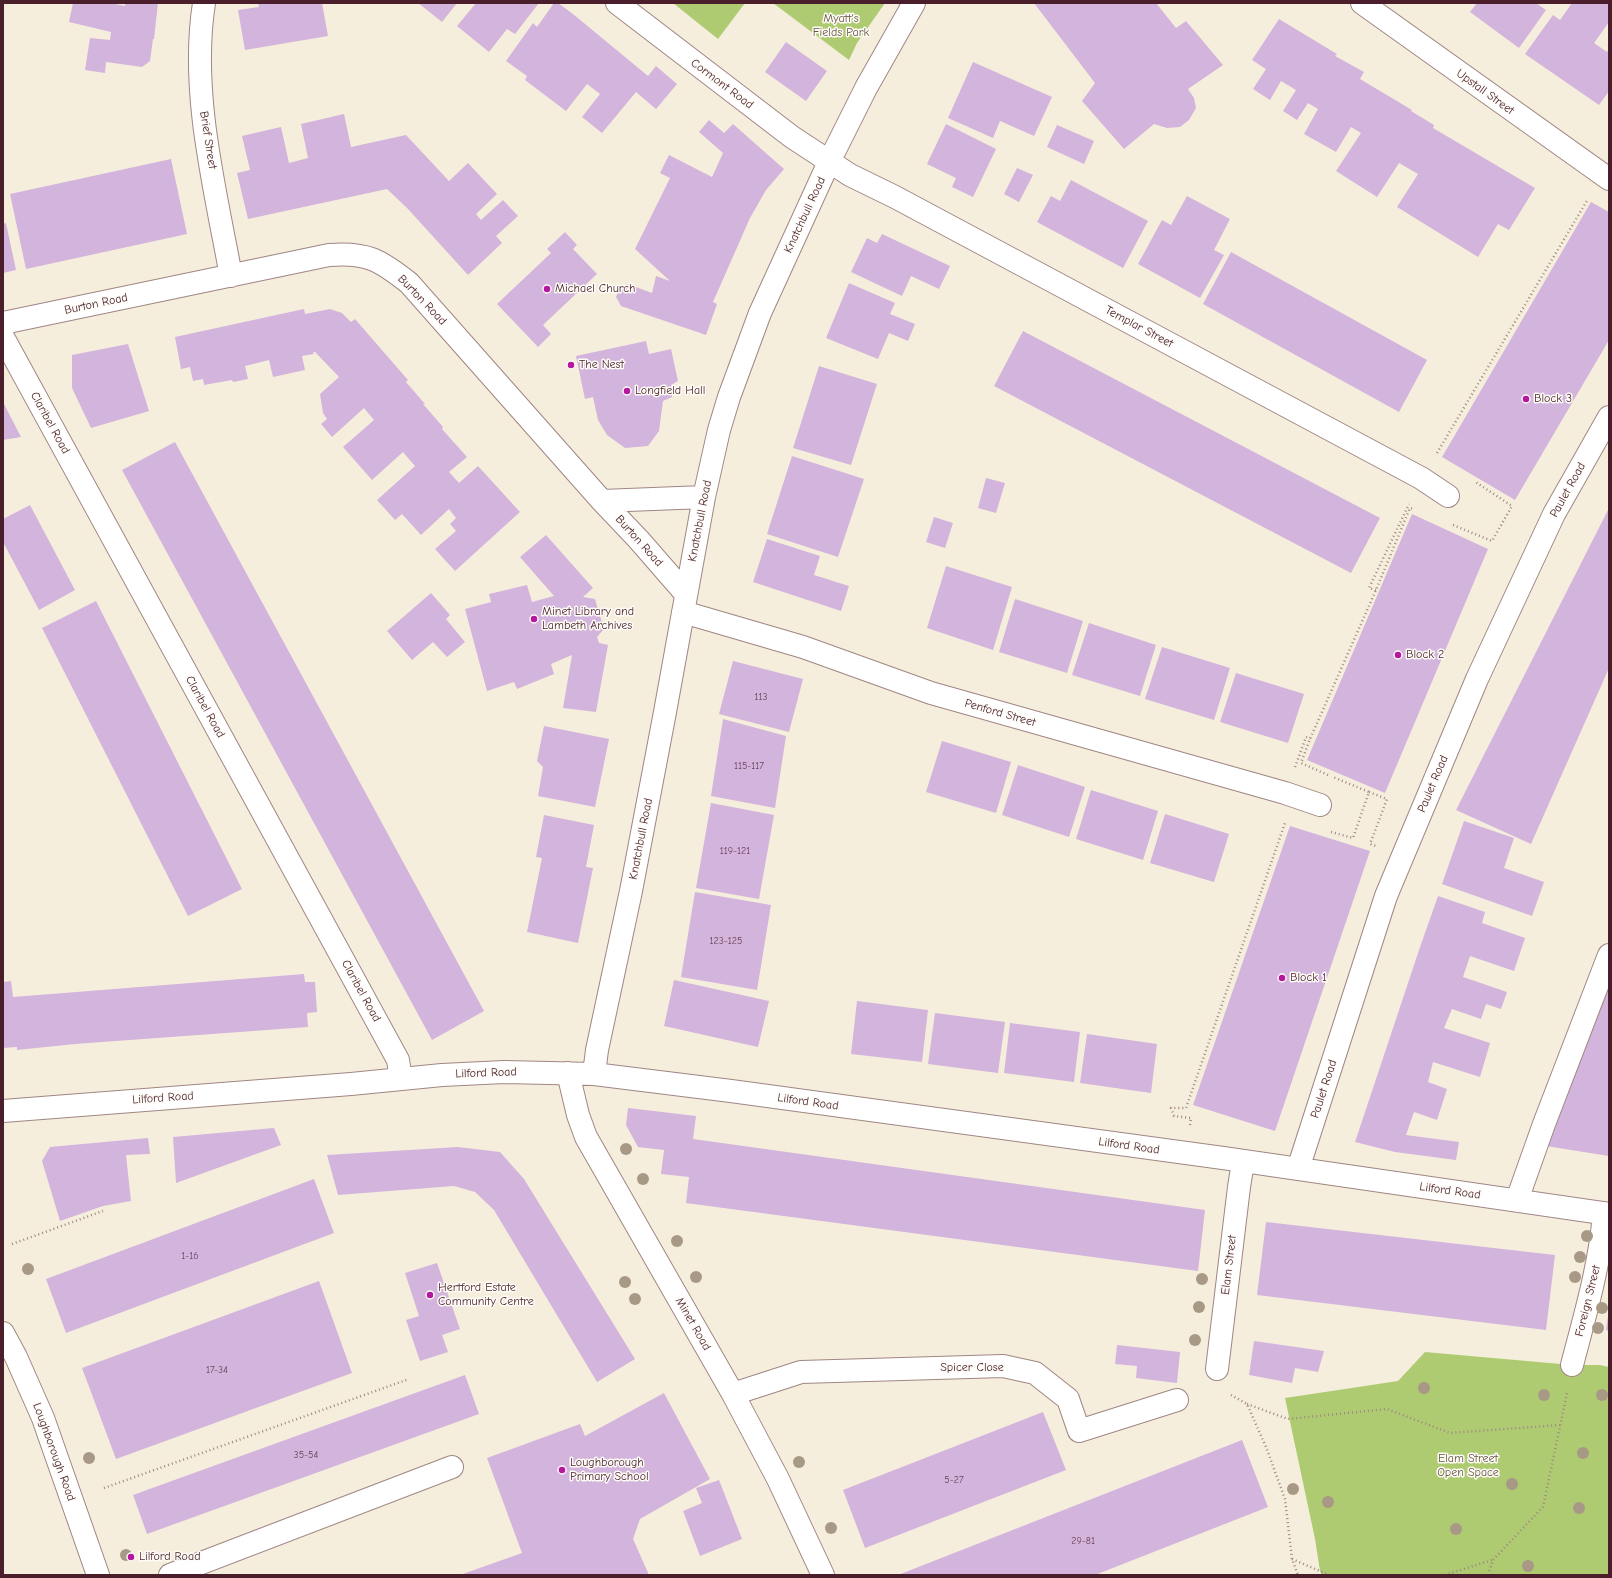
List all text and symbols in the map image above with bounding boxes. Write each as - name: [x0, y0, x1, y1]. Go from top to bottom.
- park label: Myatt's Fields Park: [813, 12, 869, 40]
- street label: Cormont Road: [688, 56, 756, 112]
- street label: Upstall Street: [1453, 66, 1517, 118]
- street label: Brief Street: [196, 110, 220, 170]
- street label: Knatchbull Road: [781, 175, 829, 255]
- street label: Burton Road: [394, 272, 450, 328]
- place label: Michael Church: [555, 282, 635, 296]
- marker: Michael Church: [542, 284, 552, 294]
- street label: Burton Road: [63, 290, 129, 318]
- street label: Templar Street: [1102, 303, 1176, 351]
- place label: The Nest: [579, 358, 624, 372]
- marker: The Nest: [566, 360, 576, 370]
- place label: Longfield Hall: [635, 384, 705, 398]
- marker: Longfield Hall: [622, 386, 632, 396]
- street label: Claribel Road: [27, 389, 73, 457]
- place label: Block 3: [1534, 392, 1572, 406]
- marker: Block 3: [1521, 394, 1531, 404]
- street label: Paulet Road: [1547, 460, 1589, 520]
- street label: Knatchbull Road: [685, 479, 715, 563]
- street label: Burton Road: [612, 512, 666, 570]
- place label: Minet Library and Lambeth Archives: [542, 605, 634, 633]
- marker: Minet Library and Lambeth Archives: [529, 614, 539, 624]
- place label: Block 2: [1406, 648, 1444, 662]
- marker: Block 2: [1393, 650, 1403, 660]
- street label: Claribel Road: [182, 673, 228, 741]
- house number: 113: [755, 691, 767, 703]
- street label: Penford Street: [963, 696, 1037, 730]
- street label: Paulet Road: [1415, 753, 1451, 815]
- house number: 115-117: [734, 760, 764, 772]
- street label: Knatchbull Road: [626, 797, 656, 881]
- house number: 119-121: [720, 845, 750, 857]
- house number: 123-125: [710, 935, 742, 947]
- street label: Claribel Road: [338, 957, 384, 1025]
- place label: Block 1: [1290, 971, 1327, 985]
- marker: Block 1: [1277, 973, 1287, 983]
- street label: Paulet Road: [1308, 1058, 1340, 1120]
- street label: Lilford Road: [455, 1065, 517, 1081]
- street label: Lilford Road: [132, 1089, 194, 1107]
- street label: Lilford Road: [777, 1091, 839, 1113]
- street label: Lilford Road: [1098, 1135, 1160, 1157]
- street label: Lilford Road: [1419, 1180, 1481, 1202]
- street label: Elam Street: [1218, 1234, 1240, 1296]
- house number: 1-16: [181, 1250, 199, 1262]
- street label: Foreign Street: [1572, 1264, 1604, 1338]
- place label: Hertford Estate Community Centre: [438, 1281, 534, 1309]
- marker: Hertford Estate Community Centre: [425, 1290, 435, 1300]
- street label: Minet Road: [672, 1295, 714, 1353]
- street label: Spicer Close: [940, 1361, 1004, 1375]
- house number: 17-34: [206, 1364, 228, 1376]
- street label: Loughborough Road: [30, 1401, 78, 1503]
- house number: 35-54: [294, 1449, 318, 1461]
- park label: Elam Street Open Space: [1437, 1452, 1499, 1480]
- place label: Loughborough Primary School: [570, 1456, 649, 1484]
- marker: Loughborough Primary School: [557, 1465, 567, 1475]
- house number: 5-27: [944, 1474, 964, 1486]
- house number: 29-81: [1071, 1535, 1095, 1547]
- place label: Lilford Road: [139, 1550, 201, 1564]
- marker: Lilford Road: [126, 1552, 136, 1562]

